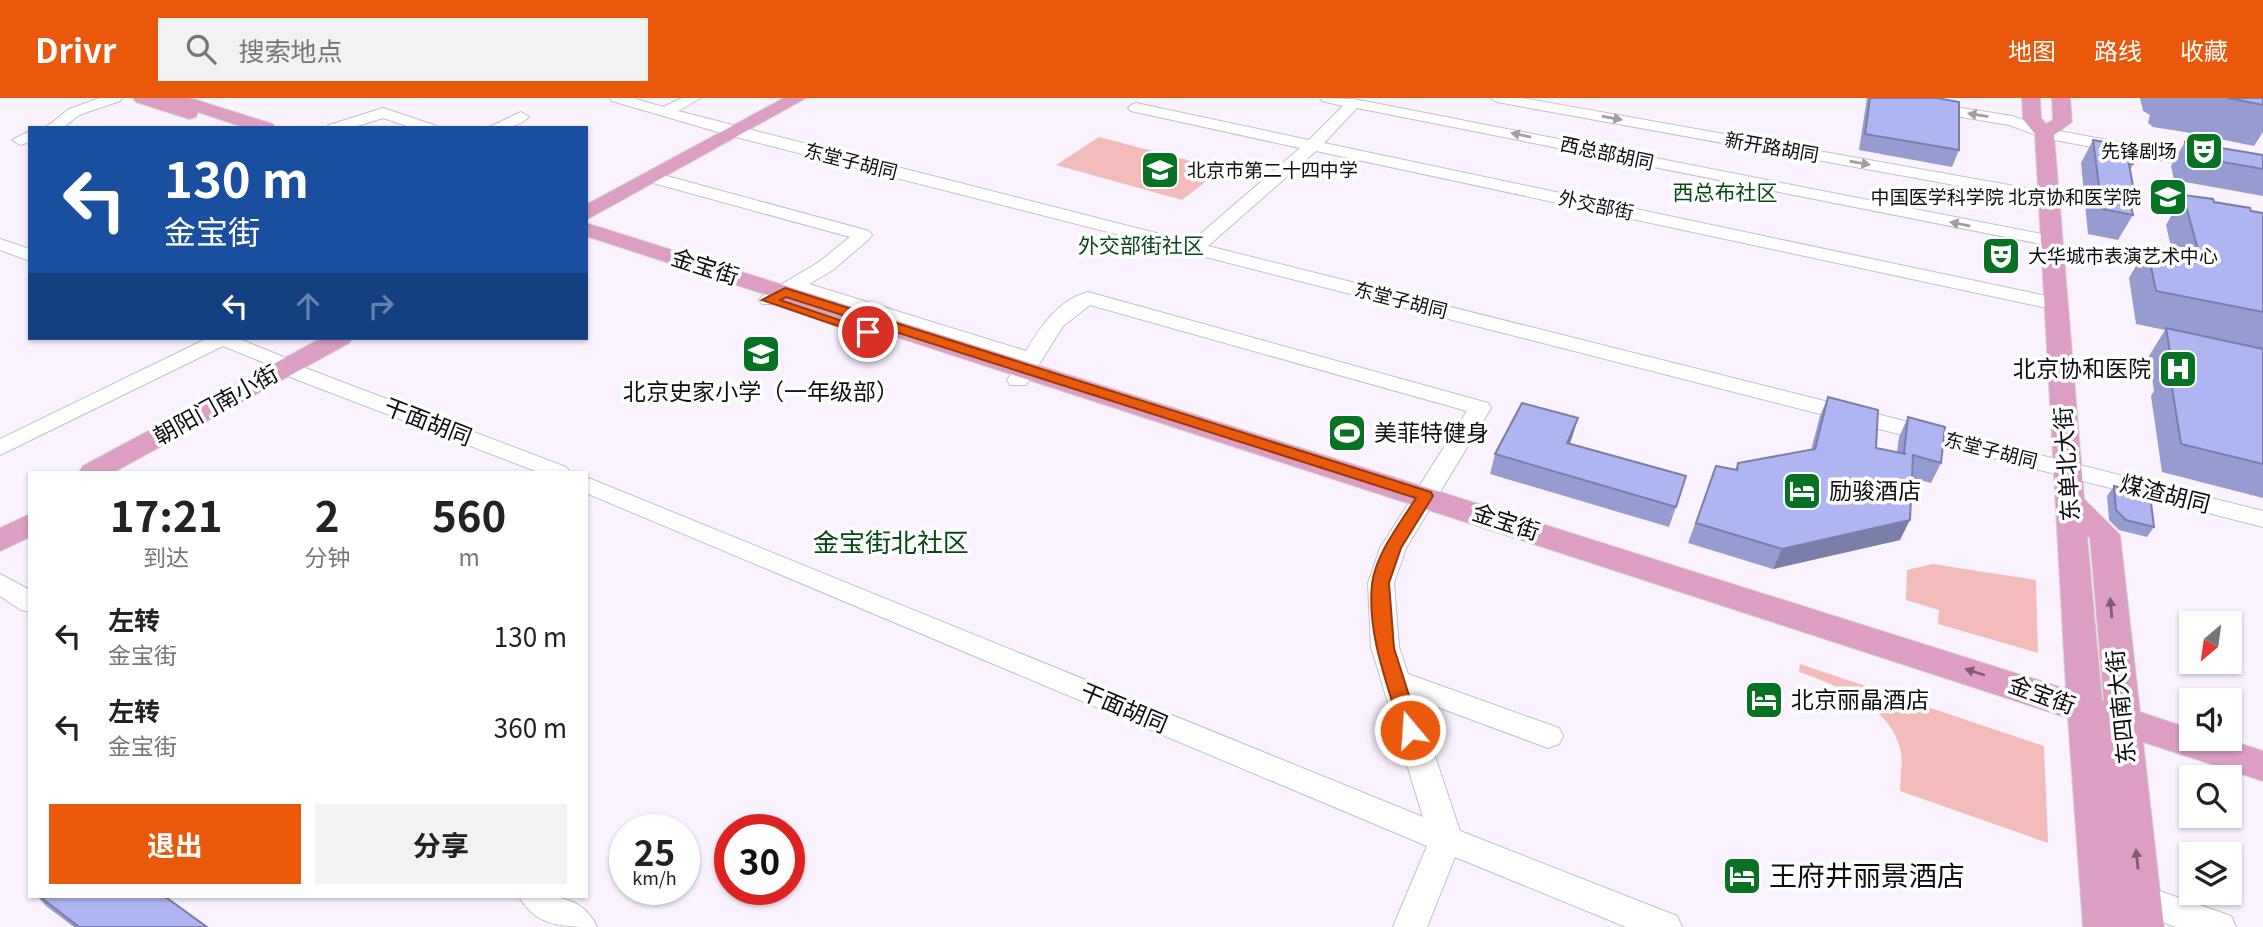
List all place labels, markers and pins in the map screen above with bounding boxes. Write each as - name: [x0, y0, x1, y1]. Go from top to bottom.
- theatre icon: 先锋剧场: [2183, 130, 2225, 172]
- place label: 先锋剧场: [2101, 136, 2177, 163]
- school or university icon: 北京市第二十四中学: [1139, 149, 1181, 191]
- place label: 北京市第二十四中学: [1187, 155, 1358, 182]
- school or university icon: 中国医学科学院 北京协和医学院: [2147, 176, 2189, 218]
- place label: 中国医学科学院 北京协和医学院: [1871, 182, 2141, 209]
- theatre icon: 大华城市表演艺术中心: [1980, 235, 2022, 277]
- place label: 大华城市表演艺术中心: [2028, 241, 2218, 268]
- pin: [838, 302, 898, 362]
- school or university icon: 北京史家小学（一年级部）: [740, 333, 782, 375]
- hospital icon: 北京协和医院: [2157, 348, 2199, 390]
- place label: 北京协和医院: [2013, 350, 2151, 384]
- place label: 北京史家小学（一年级部）: [623, 373, 899, 407]
- sports icon: 美菲特健身: [1326, 412, 1368, 454]
- place label: 美菲特健身: [1374, 414, 1489, 448]
- hotel icon: 励骏酒店: [1781, 470, 1823, 512]
- place label: 励骏酒店: [1829, 472, 1921, 506]
- hotel icon: 北京丽晶酒店: [1743, 679, 1785, 721]
- place label: 北京丽晶酒店: [1791, 681, 1929, 715]
- place label: 王府井丽景酒店: [1769, 854, 1965, 894]
- hotel icon: 王府井丽景酒店: [1721, 855, 1763, 897]

